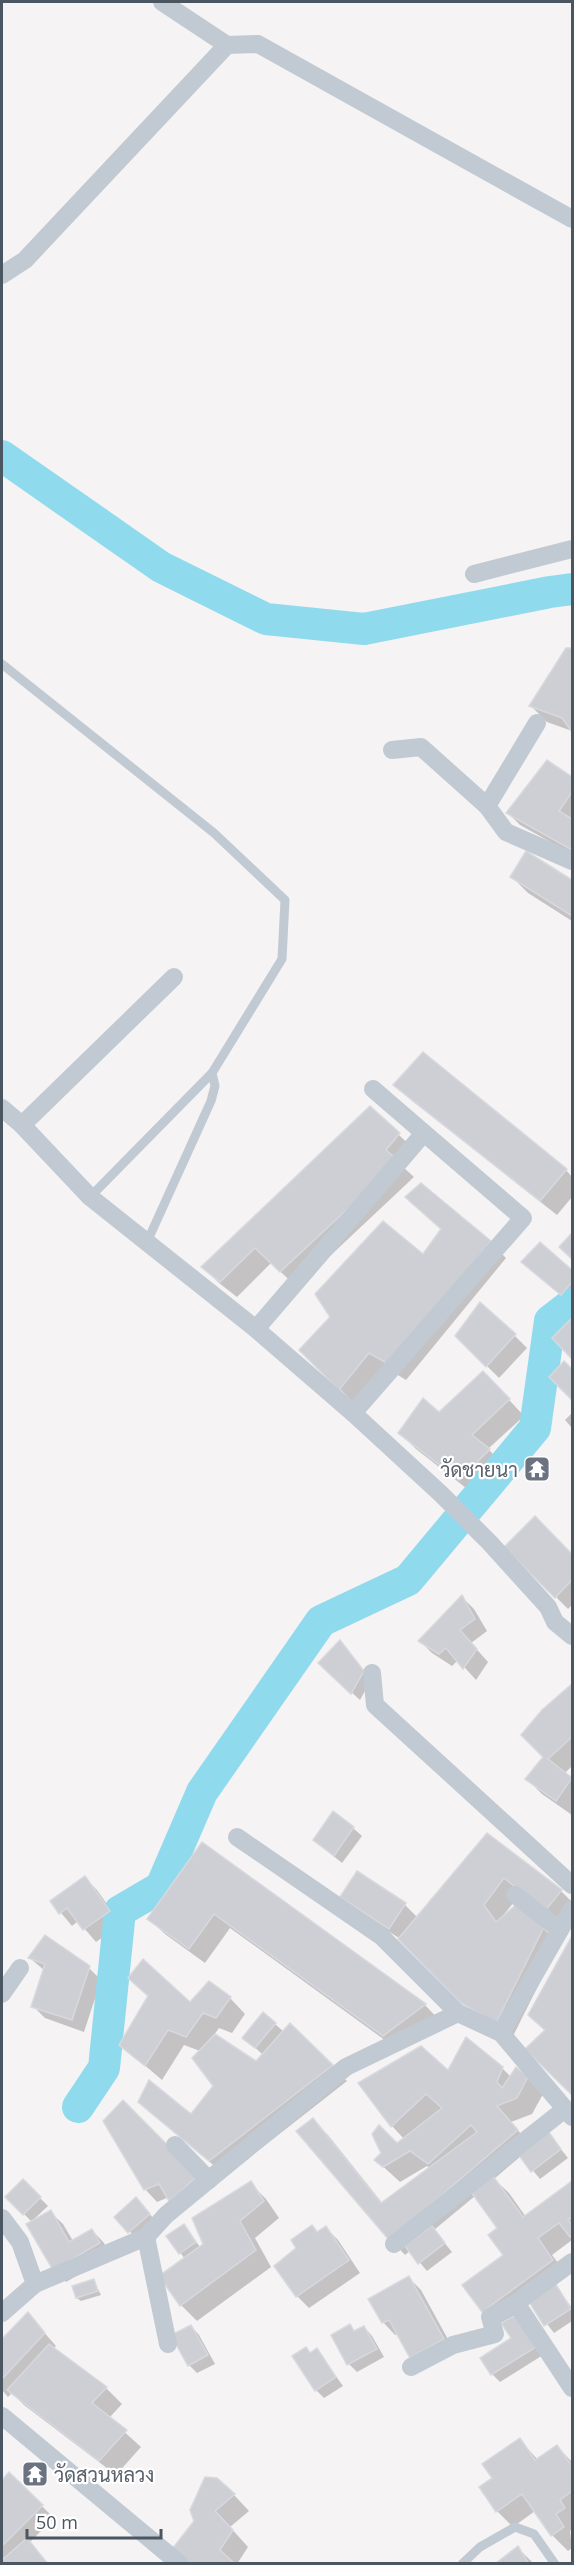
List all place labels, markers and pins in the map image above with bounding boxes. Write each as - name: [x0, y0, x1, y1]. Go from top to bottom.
- temple icon: วัดชายนา: [522, 1454, 552, 1484]
- place label: วัดชายนา: [440, 1456, 518, 1483]
- temple icon: วัดสวนหลวง: [20, 2459, 50, 2489]
- place label: วัดสวนหลวง: [54, 2461, 154, 2488]

